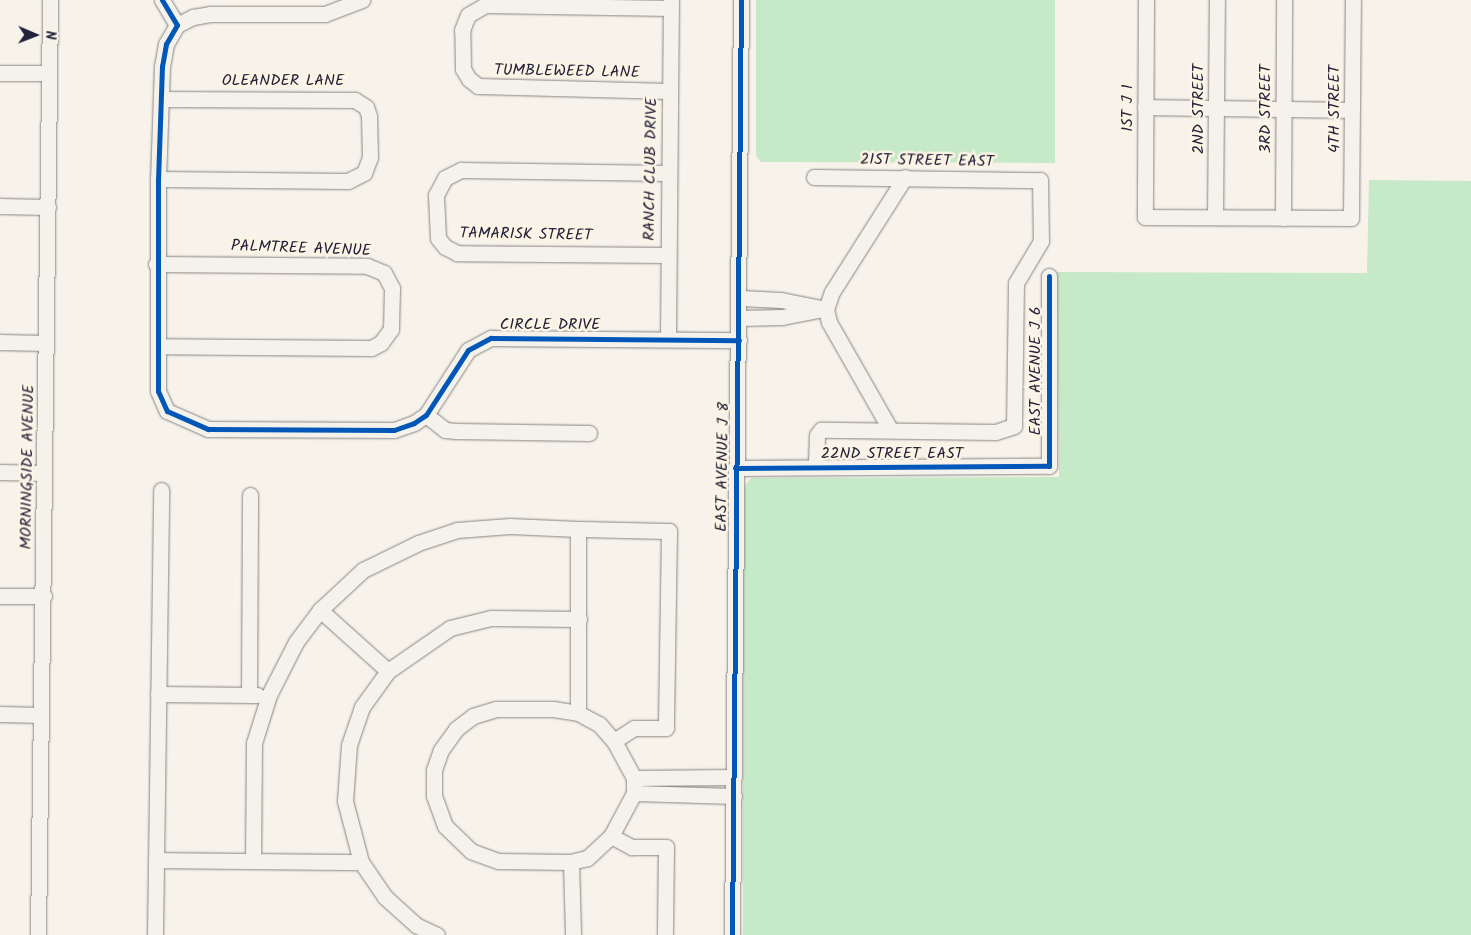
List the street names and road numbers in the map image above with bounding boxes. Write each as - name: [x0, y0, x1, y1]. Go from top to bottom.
- street label: TUMBLEWEED LANE: [494, 61, 640, 83]
- street label: 2ND STREET: [1189, 64, 1209, 154]
- street label: 3RD STREET: [1256, 65, 1276, 153]
- street label: 4TH STREET: [1325, 65, 1345, 153]
- street label: OLEANDER LANE: [222, 71, 344, 91]
- street label: 1ST J 1: [1118, 84, 1138, 132]
- street label: RANCH CLUB DRIVE: [640, 97, 662, 241]
- street label: 21ST STREET EAST: [860, 150, 994, 172]
- street label: TAMARISK STREET: [459, 224, 593, 246]
- street label: PALMTREE AVENUE: [231, 237, 371, 261]
- street label: EAST AVENUE J 6: [1026, 306, 1046, 436]
- street label: CIRCLE DRIVE: [500, 315, 600, 335]
- street label: MORNINGSIDE AVENUE: [17, 384, 39, 550]
- street label: EAST AVENUE J 8: [712, 402, 734, 532]
- street label: 22ND STREET EAST: [821, 444, 963, 464]

